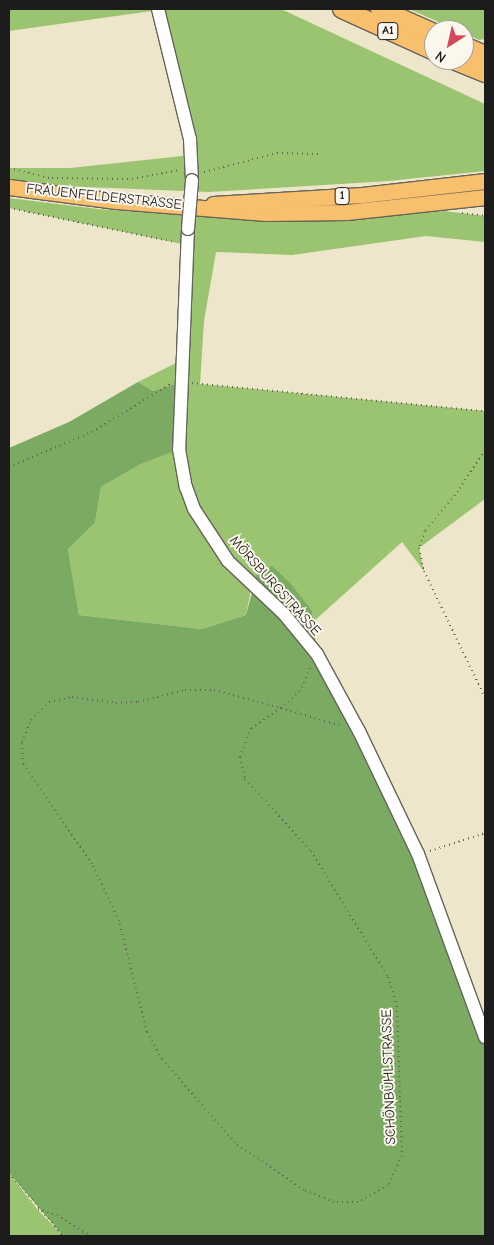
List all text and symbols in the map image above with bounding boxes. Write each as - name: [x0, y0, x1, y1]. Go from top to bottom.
- north arrow: [424, 20, 474, 70]
- road number: A1: [377, 22, 399, 40]
- text: N: [432, 47, 449, 66]
- street label: FRAUENFELDERSTRASSE: [25, 180, 183, 214]
- road number: 1: [334, 187, 350, 206]
- street label: MÖRSBURGSTRASSE: [226, 532, 324, 640]
- street label: SCHÖNBÜHLSTRASSE: [378, 1009, 400, 1145]

